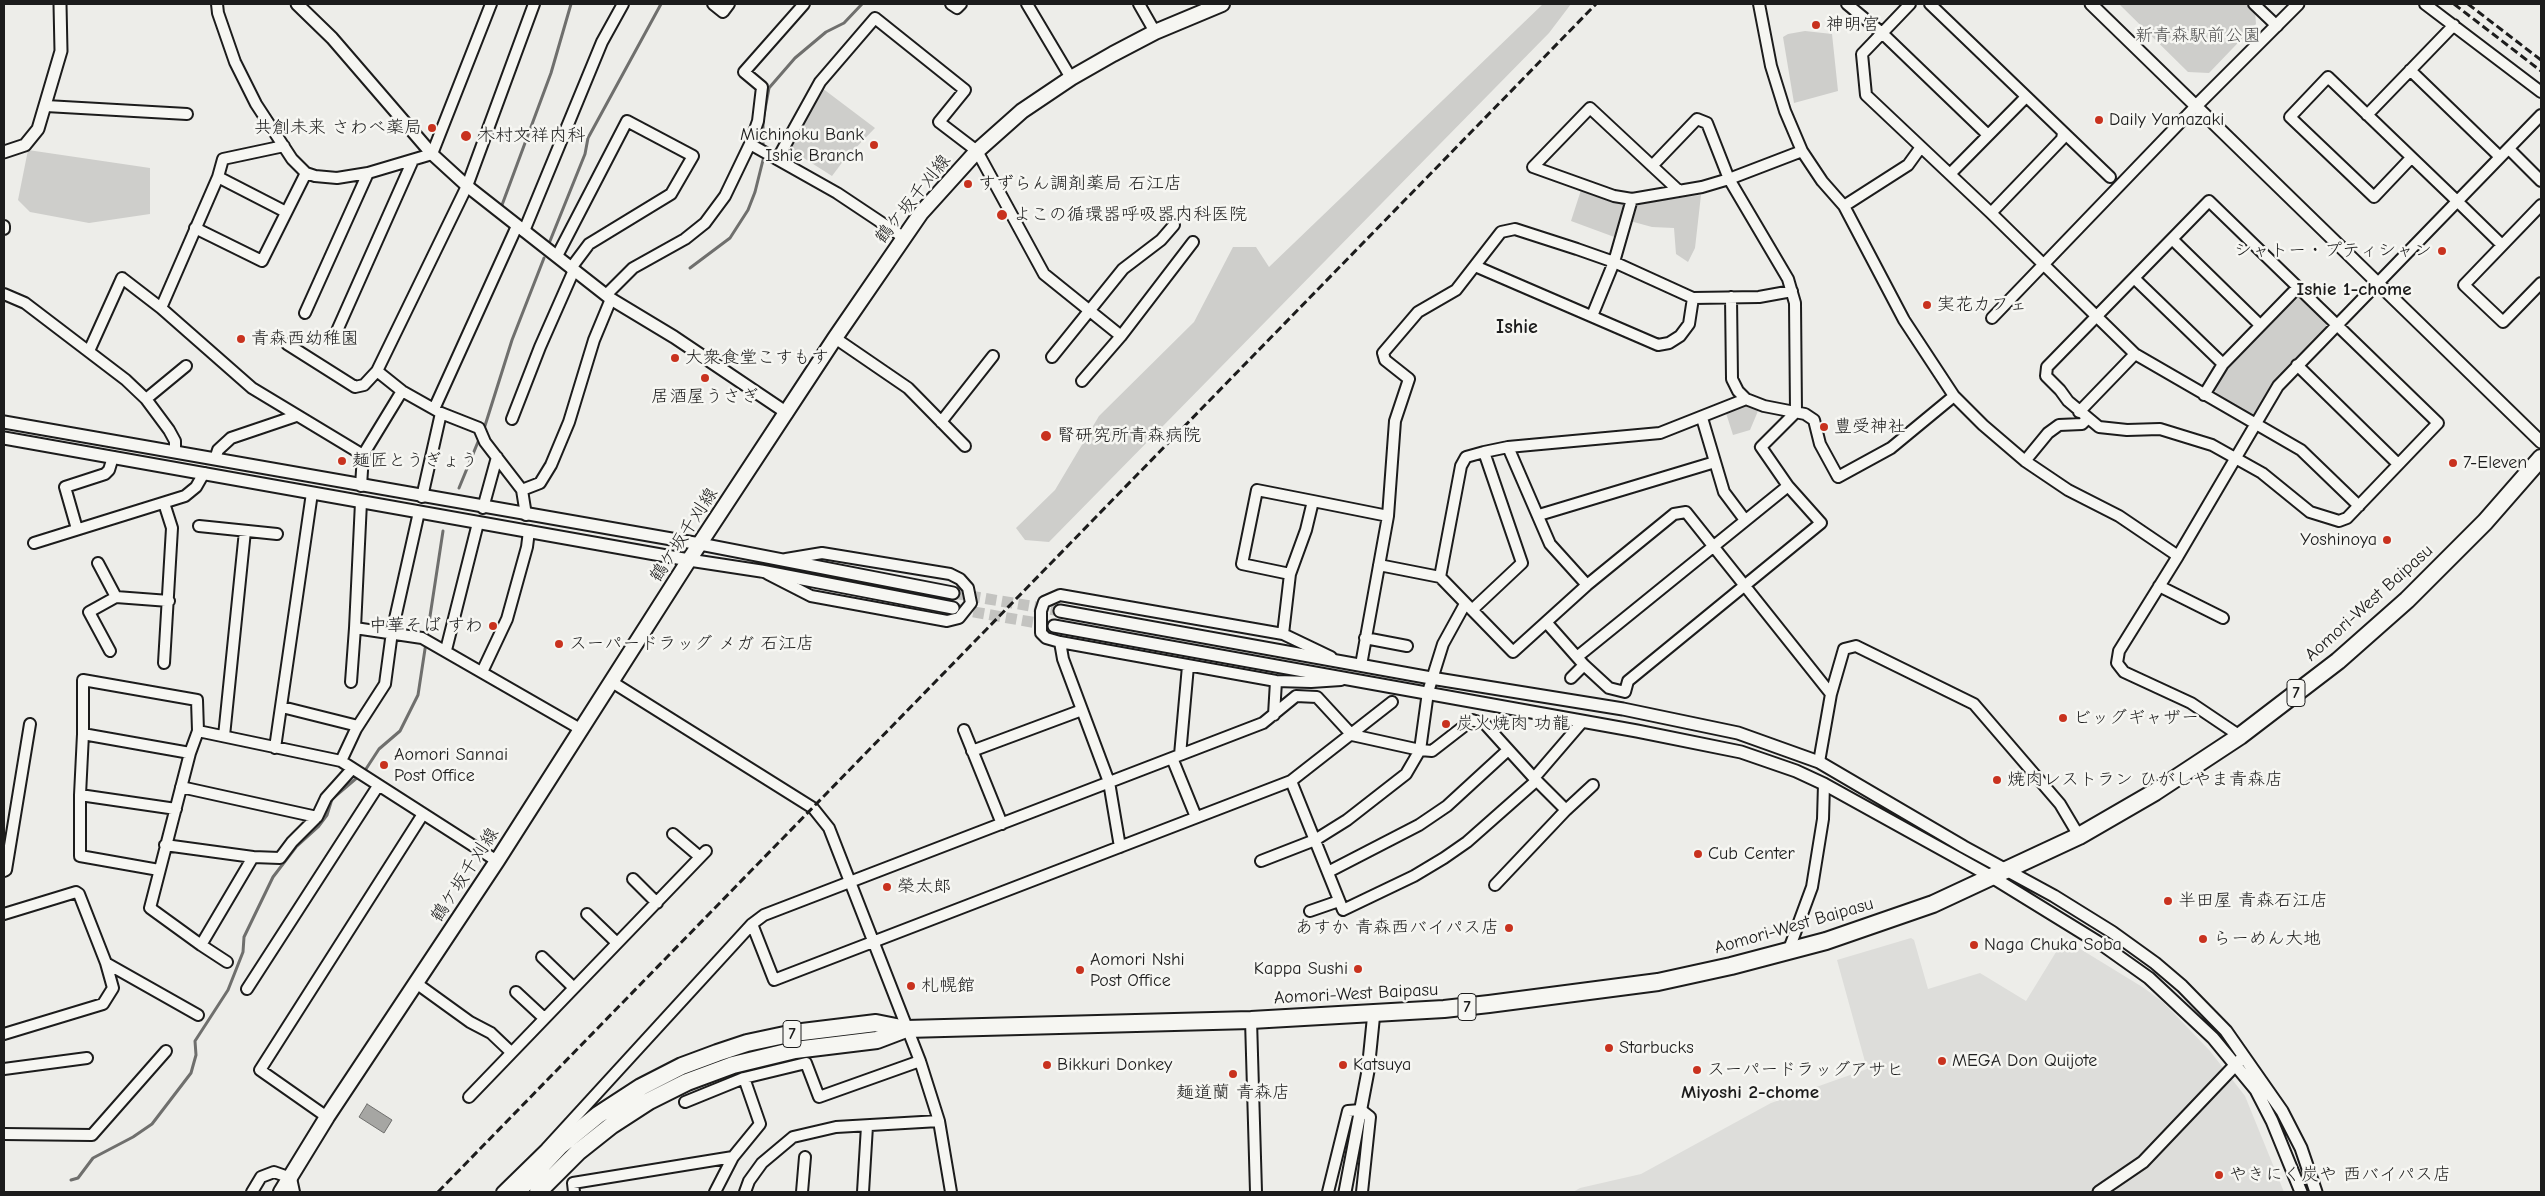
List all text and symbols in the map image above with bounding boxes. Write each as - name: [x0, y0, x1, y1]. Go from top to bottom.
- place label: 神明宮: [1826, 14, 1880, 36]
- marker: 神明宮: [1810, 19, 1822, 31]
- park label: 新青森駅前公園: [2135, 25, 2261, 47]
- place label: Daily Yamazaki: [2109, 109, 2224, 131]
- marker: Daily Yamazaki: [2093, 114, 2105, 126]
- place label: 共創未来 さわべ薬局: [254, 117, 422, 139]
- marker: 共創未来 さわべ薬局: [426, 122, 438, 134]
- place label: Michinoku Bank Ishie Branch: [740, 124, 864, 166]
- place label: 木村文祥内科: [477, 125, 585, 147]
- marker: 木村文祥内科: [459, 129, 473, 143]
- marker: Michinoku Bank Ishie Branch: [868, 139, 880, 151]
- street label: 鶴ケ坂千刈線: [871, 150, 955, 248]
- place label: すずらん調剤薬局 石江店: [978, 173, 1182, 195]
- marker: すずらん調剤薬局 石江店: [962, 178, 974, 190]
- place label: よこの循環器呼吸器内科医院: [1013, 204, 1247, 226]
- marker: よこの循環器呼吸器内科医院: [995, 208, 1009, 222]
- place label: シャトー・プティシャン: [2234, 240, 2432, 262]
- marker: シャトー・プティシャン: [2436, 245, 2448, 257]
- district label: Ishie 1-chome: [2297, 279, 2411, 301]
- place label: 実花カフェ: [1937, 294, 2027, 316]
- marker: 実花カフェ: [1921, 299, 1933, 311]
- district label: Ishie: [1496, 315, 1538, 339]
- place label: 青森西幼稚園: [251, 328, 359, 350]
- marker: 青森西幼稚園: [235, 333, 247, 345]
- place label: 大衆食堂こすもす: [685, 347, 829, 369]
- marker: 大衆食堂こすもす: [669, 352, 681, 364]
- marker: 居酒屋うさぎ: [699, 372, 711, 384]
- place label: 居酒屋うさぎ: [651, 386, 759, 408]
- place label: 豊受神社: [1834, 416, 1906, 438]
- marker: 豊受神社: [1818, 421, 1830, 433]
- place label: 腎研究所青森病院: [1057, 425, 1201, 447]
- marker: 腎研究所青森病院: [1039, 429, 1053, 443]
- place label: 麺匠とうぎょう: [352, 450, 478, 472]
- place label: 7-Eleven: [2463, 452, 2527, 474]
- marker: 麺匠とうぎょう: [336, 455, 348, 467]
- marker: 7-Eleven: [2447, 457, 2459, 469]
- street label: 鶴ケ坂千刈線: [646, 484, 722, 586]
- place label: Yoshinoya: [2300, 529, 2377, 551]
- marker: Yoshinoya: [2381, 534, 2393, 546]
- street label: Aomori-West Baipasu: [2301, 540, 2437, 666]
- place label: 中華そば すわ: [369, 615, 483, 637]
- marker: 中華そば すわ: [487, 620, 499, 632]
- place label: スーパードラッグ メガ 石江店: [569, 633, 814, 655]
- marker: スーパードラッグ メガ 石江店: [553, 638, 565, 650]
- road number: 7: [2287, 680, 2305, 706]
- place label: ビッグギャザー: [2073, 707, 2199, 729]
- marker: ビッグギャザー: [2057, 712, 2069, 724]
- place label: 炭火焼肉 功龍: [1456, 713, 1570, 735]
- marker: 炭火焼肉 功龍: [1440, 718, 1452, 730]
- place label: Aomori Sannai Post Office: [394, 744, 508, 786]
- marker: Aomori Sannai Post Office: [378, 759, 390, 771]
- place label: 焼肉レストラン ひがしやま青森店: [2007, 769, 2283, 791]
- marker: 焼肉レストラン ひがしやま青森店: [1991, 774, 2003, 786]
- street label: 鶴ケ坂千刈線: [427, 824, 503, 926]
- place label: Cub Center: [1708, 843, 1795, 865]
- marker: Cub Center: [1692, 848, 1704, 860]
- place label: 榮太郎: [897, 876, 951, 898]
- marker: 榮太郎: [881, 881, 893, 893]
- place label: 半田屋 青森石江店: [2178, 890, 2328, 912]
- street label: Aomori-West Baipasu: [1712, 893, 1876, 959]
- marker: 半田屋 青森石江店: [2162, 895, 2174, 907]
- place label: あすか 青森西バイパス店: [1295, 917, 1499, 939]
- marker: あすか 青森西バイパス店: [1503, 922, 1515, 934]
- place label: らーめん大地: [2213, 928, 2321, 950]
- marker: らーめん大地: [2197, 933, 2209, 945]
- place label: Naga Chuka Soba: [1984, 934, 2122, 956]
- marker: Naga Chuka Soba: [1968, 939, 1980, 951]
- place label: Aomori Nshi Post Office: [1090, 949, 1185, 992]
- place label: Kappa Sushi: [1254, 958, 1348, 980]
- marker: Kappa Sushi: [1352, 963, 1364, 975]
- marker: Aomori Nshi Post Office: [1074, 964, 1086, 976]
- place label: 札幌館: [921, 975, 975, 997]
- street label: Aomori-West Baipasu: [1273, 979, 1439, 1009]
- marker: 札幌館: [905, 980, 917, 992]
- road number: 7: [1458, 994, 1476, 1020]
- road number: 7: [783, 1021, 801, 1048]
- place label: Starbucks: [1619, 1037, 1694, 1059]
- marker: Starbucks: [1603, 1042, 1615, 1054]
- place label: MEGA Don Quijote: [1952, 1050, 2097, 1072]
- place label: Bikkuri Donkey: [1057, 1054, 1172, 1076]
- place label: Katsuya: [1353, 1054, 1411, 1076]
- marker: MEGA Don Quijote: [1936, 1055, 1948, 1067]
- marker: Bikkuri Donkey: [1041, 1059, 1053, 1071]
- marker: Katsuya: [1337, 1059, 1349, 1071]
- place label: スーパードラッグアサヒ: [1707, 1059, 1904, 1081]
- marker: スーパードラッグアサヒ: [1691, 1064, 1703, 1076]
- marker: 麺道蘭 青森店: [1227, 1068, 1239, 1080]
- place label: 麺道蘭 青森店: [1176, 1082, 1290, 1104]
- district label: Miyoshi 2-chome: [1681, 1082, 1819, 1104]
- place label: やきにく炭や 西バイパス店: [2229, 1164, 2451, 1186]
- marker: やきにく炭や 西バイパス店: [2213, 1169, 2225, 1181]

